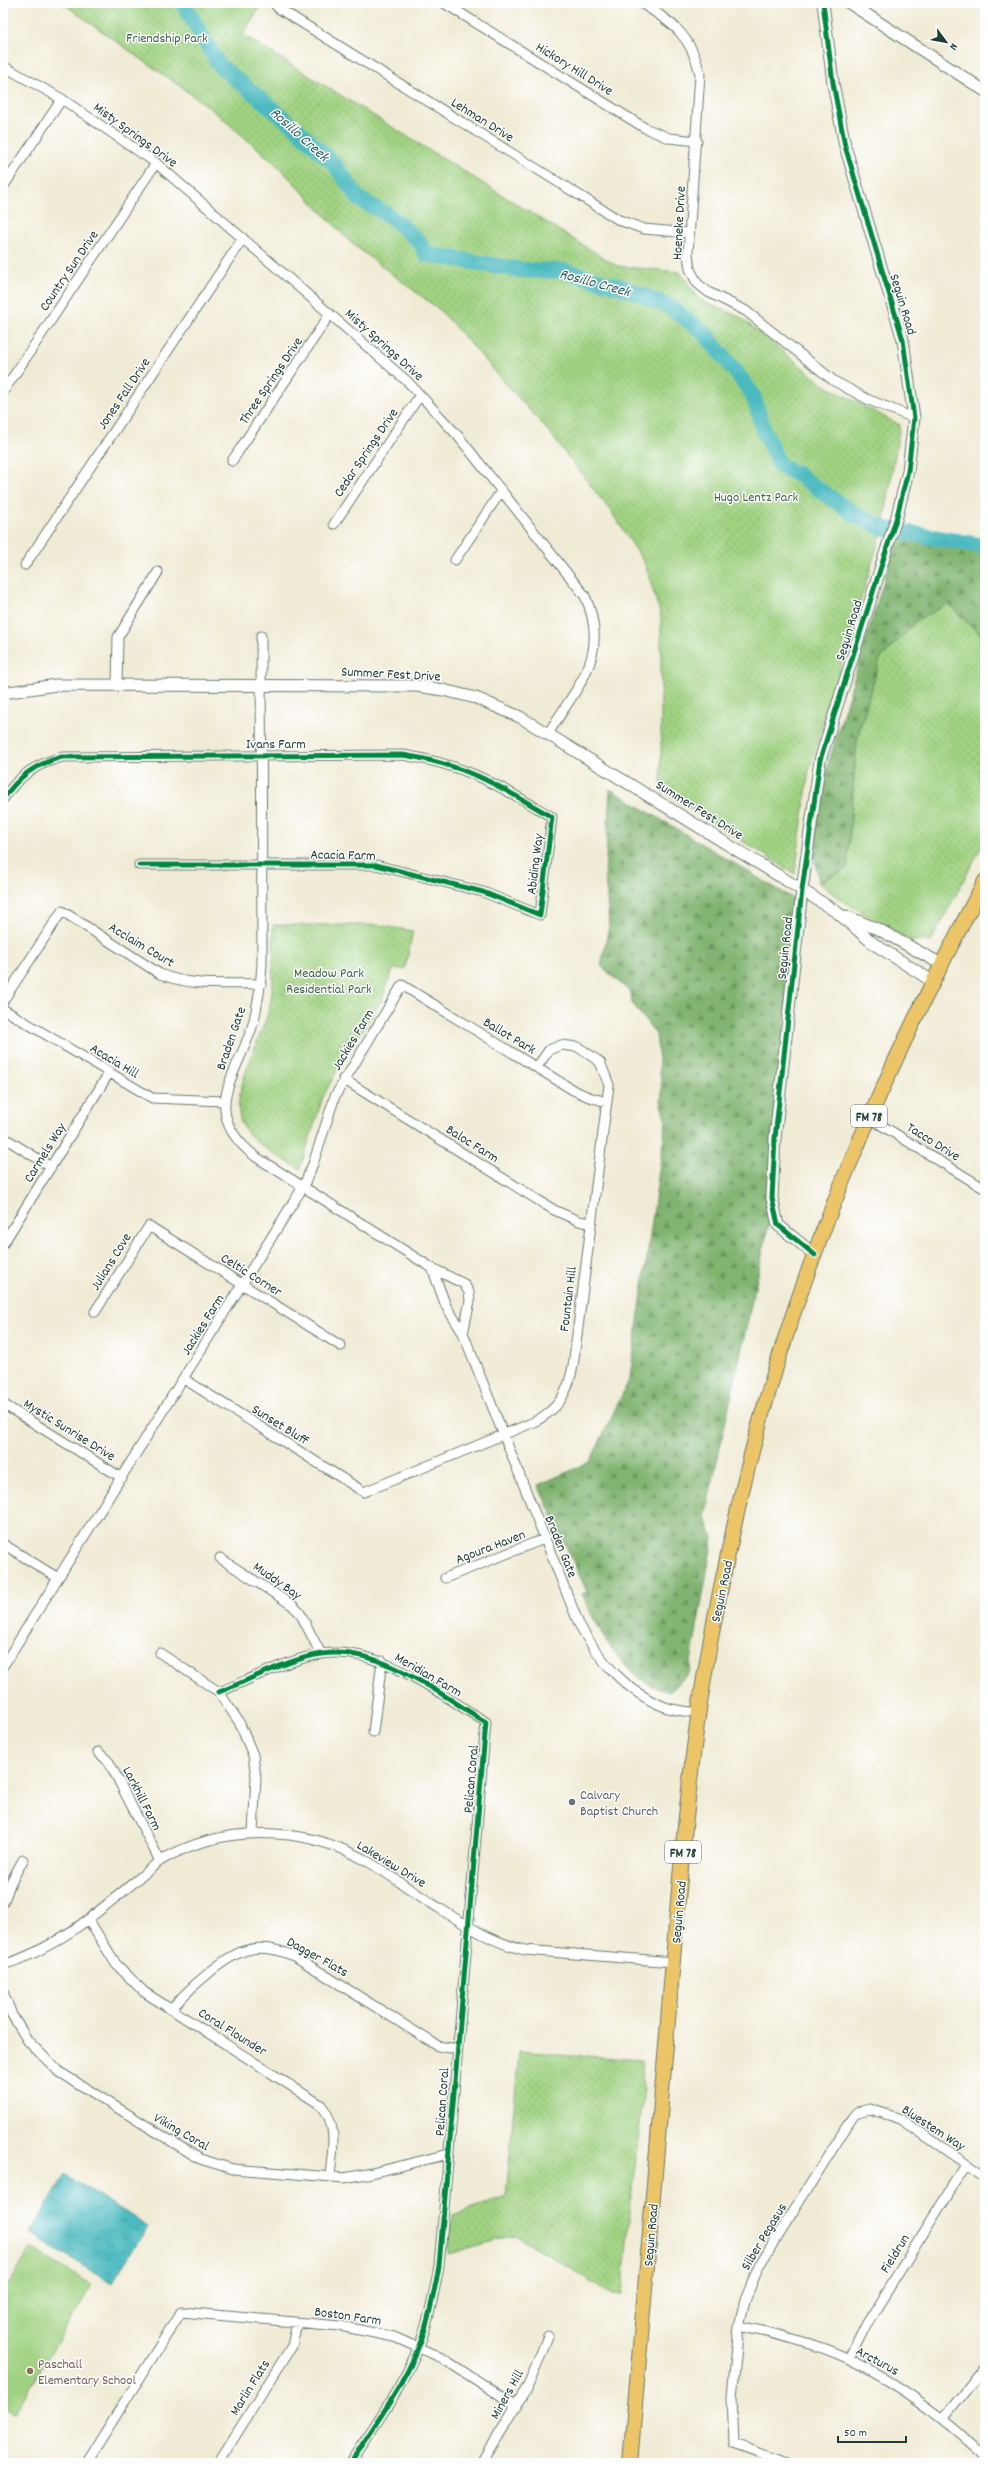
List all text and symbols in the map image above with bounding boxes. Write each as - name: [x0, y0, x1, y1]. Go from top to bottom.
- north arrow: [926, 22, 966, 62]
- park label: Friendship Park: [126, 29, 208, 49]
- street label: Hickory Hill Drive: [531, 38, 617, 101]
- text: N: [944, 40, 961, 53]
- street label: Lehman Drive: [446, 93, 517, 148]
- street label: Misty Springs Drive: [89, 98, 181, 173]
- water label: Rosillo Creek: [264, 103, 334, 169]
- street label: Hoeneke Drive: [668, 185, 692, 261]
- street label: Country Sun Drive: [35, 227, 104, 316]
- water label: Rosillo Creek: [557, 264, 634, 304]
- street label: Seguin Road: [883, 272, 921, 338]
- street label: Misty Springs Drive: [340, 305, 427, 386]
- street label: Three Springs Drive: [235, 333, 308, 429]
- street label: Jones Fall Drive: [93, 354, 156, 434]
- street label: Cedar Springs Drive: [329, 405, 404, 502]
- park label: Hugo Lentz Park: [714, 488, 799, 508]
- street label: Seguin Road: [831, 598, 869, 664]
- street label: Summer Fest Drive: [341, 662, 441, 688]
- street label: Ivans Farm: [246, 735, 306, 755]
- street label: Summer Fest Drive: [651, 776, 746, 846]
- street label: Abiding Way: [522, 832, 550, 896]
- street label: Acacia Farm: [310, 845, 376, 867]
- street label: Seguin Road: [773, 916, 799, 981]
- street label: Acclaim Court: [104, 918, 178, 973]
- park label: Meadow Park Residential Park: [286, 964, 372, 1000]
- street label: Braden Gate: [212, 1004, 252, 1073]
- street label: Jackies Farm: [328, 1006, 380, 1075]
- street label: Ballot Park: [479, 1013, 539, 1060]
- street label: Acacia Hill: [86, 1039, 143, 1085]
- road number: FM 78: [851, 1105, 887, 1127]
- street label: Tacco Drive: [902, 1118, 964, 1167]
- street label: Carmels Way: [19, 1119, 72, 1187]
- street label: Baloc Farm: [442, 1121, 502, 1169]
- street label: Julians Cove: [86, 1229, 137, 1295]
- street label: Celtic Corner: [216, 1249, 286, 1303]
- street label: Fountain Hill: [555, 1265, 583, 1333]
- street label: Jackies Farm: [177, 1291, 230, 1359]
- street label: Mystic Sunrise Drive: [19, 1394, 119, 1467]
- street label: Sunset Bluff: [247, 1400, 313, 1451]
- street label: Braden Gate: [539, 1513, 582, 1581]
- street label: Agoura Haven: [453, 1525, 528, 1570]
- street label: Muddy Bay: [249, 1558, 305, 1606]
- street label: Seguin Road: [707, 1559, 739, 1624]
- street label: Meridian Farm: [390, 1648, 466, 1703]
- street label: Pelican Coral: [459, 1744, 485, 1814]
- street label: Larkhill Farm: [116, 1763, 166, 1835]
- place label: Calvary Baptist Church: [580, 1786, 658, 1822]
- marker: Calvary Baptist Church: [567, 1797, 577, 1807]
- street label: Lakeview Drive: [352, 1836, 430, 1893]
- road number: FM 78: [665, 1841, 701, 1863]
- street label: Seguin Road: [667, 1880, 693, 1944]
- street label: Dagger Flats: [283, 1933, 352, 1983]
- street label: Coral Flounder: [194, 2004, 271, 2062]
- street label: Pelican Coral: [431, 2067, 455, 2137]
- street label: Bluestem Way: [897, 2101, 969, 2157]
- street label: Viking Coral: [149, 2109, 213, 2157]
- street label: Silber Pegasus: [737, 2199, 793, 2275]
- street label: Seguin Road: [639, 2203, 665, 2267]
- street label: Fieldrun: [876, 2231, 915, 2277]
- street label: Boston Farm: [313, 2302, 383, 2332]
- street label: Arcturus: [852, 2342, 903, 2382]
- place label: Paschall Elementary School: [38, 2355, 137, 2391]
- street label: Marlin Flats: [226, 2356, 276, 2420]
- marker: Paschall Elementary School: [25, 2366, 35, 2376]
- street label: Miners Hill: [486, 2366, 530, 2423]
- scale bar: [838, 2418, 906, 2444]
- text: 50 m: [844, 2425, 867, 2442]

